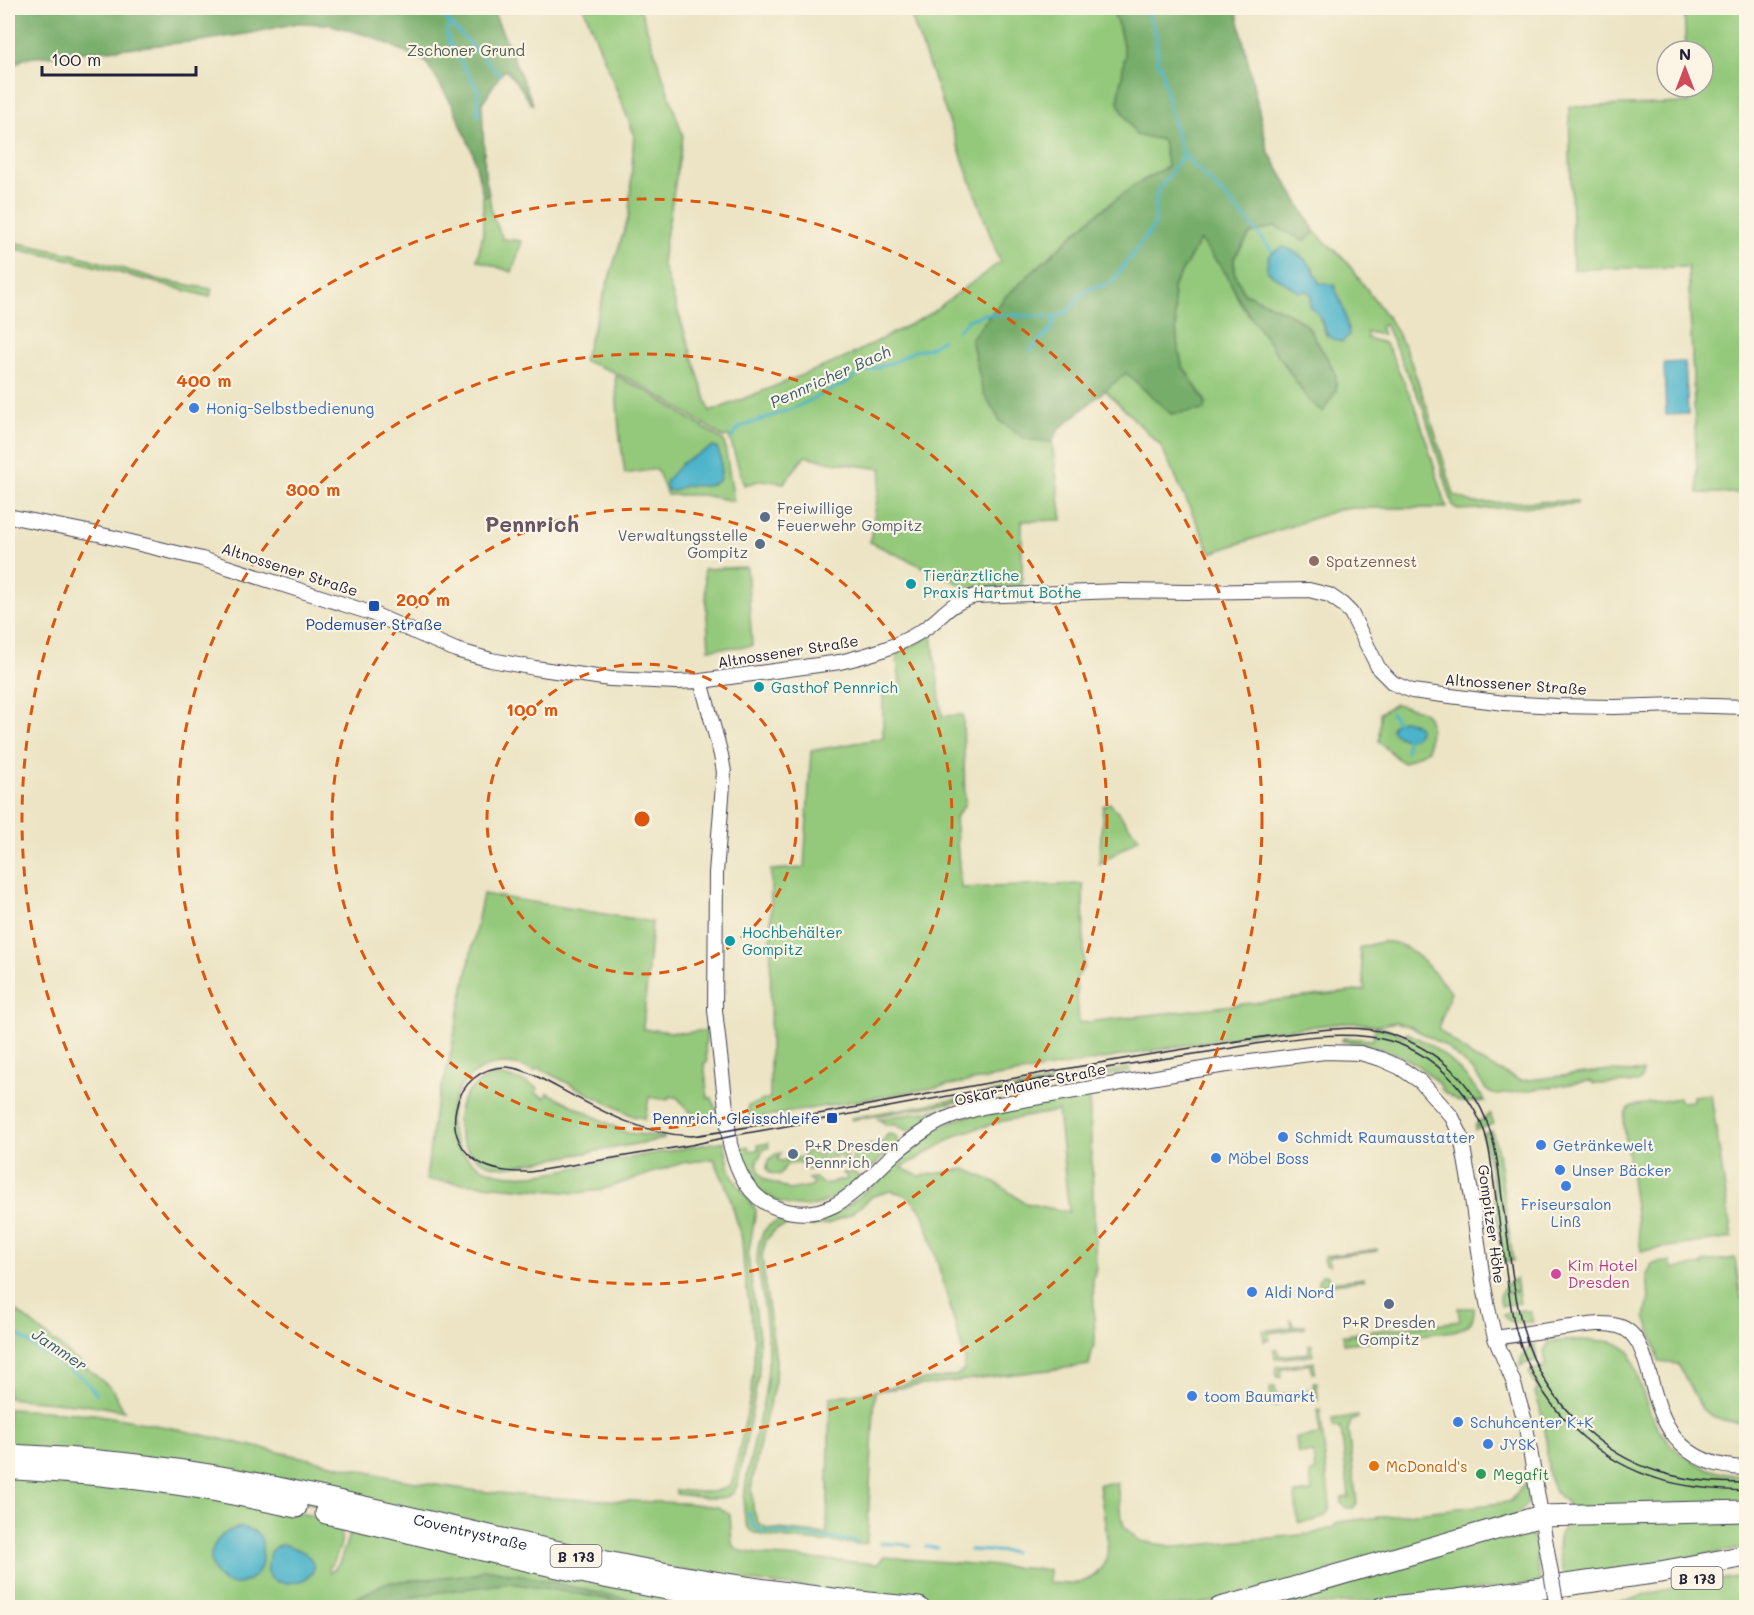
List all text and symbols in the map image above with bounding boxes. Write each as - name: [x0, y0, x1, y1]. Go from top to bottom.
- scale bar: [42, 39, 196, 77]
- north arrow: [1655, 39, 1715, 99]
- park label: Zschoner Grund: [407, 40, 525, 60]
- text: N: [1679, 43, 1691, 64]
- text: 100 m: [51, 47, 101, 71]
- water label: Pennricher Bach: [766, 340, 894, 412]
- text: 400 m: [176, 368, 232, 392]
- place label: Honig-Selbstbedienung: [206, 398, 375, 418]
- marker: Honig-Selbstbedienung: [187, 401, 201, 415]
- text: 300 m: [286, 477, 340, 501]
- place label: Freiwillige Feuerwehr Gompitz: [777, 498, 922, 535]
- district label: Pennrich: [485, 510, 579, 537]
- marker: Freiwillige Feuerwehr Gompitz: [758, 510, 772, 524]
- place label: Verwaltungsstelle Gompitz: [618, 525, 748, 562]
- street label: Altnossener Straße: [219, 537, 361, 601]
- marker: Verwaltungsstelle Gompitz: [753, 537, 767, 551]
- place label: Spatzennest: [1326, 551, 1417, 571]
- marker: Spatzennest: [1307, 554, 1321, 568]
- place label: Tierärztliche Praxis Hartmut Bothe: [923, 565, 1082, 602]
- marker: Tierärztliche Praxis Hartmut Bothe: [904, 577, 918, 591]
- text: 200 m: [396, 587, 450, 611]
- marker: Podemuser Straße: [367, 599, 381, 613]
- place label: Podemuser Straße: [306, 614, 442, 634]
- street label: Altnossener Straße: [716, 630, 860, 672]
- street label: Altnossener Straße: [1444, 669, 1588, 699]
- place label: Gasthof Pennrich: [771, 677, 898, 697]
- marker: Gasthof Pennrich: [752, 680, 766, 694]
- text: 100 m: [506, 697, 558, 721]
- centre of rings: [632, 809, 652, 829]
- place label: Hochbehälter Gompitz: [742, 922, 843, 959]
- marker: Hochbehälter Gompitz: [723, 934, 737, 948]
- street label: Oskar-Maune-Straße: [952, 1058, 1108, 1110]
- place label: Pennrich, Gleisschleife: [653, 1108, 820, 1128]
- marker: Pennrich, Gleisschleife: [825, 1111, 839, 1125]
- place label: Schmidt Raumausstatter: [1295, 1127, 1475, 1147]
- marker: Schmidt Raumausstatter: [1276, 1130, 1290, 1144]
- place label: P+R Dresden Pennrich: [805, 1135, 898, 1172]
- place label: Getränkewelt: [1553, 1135, 1654, 1155]
- marker: Getränkewelt: [1534, 1138, 1548, 1152]
- marker: P+R Dresden Pennrich: [786, 1147, 800, 1161]
- place label: Möbel Boss: [1228, 1148, 1309, 1168]
- marker: Möbel Boss: [1209, 1151, 1223, 1165]
- place label: Unser Bäcker: [1572, 1160, 1671, 1180]
- street label: Gompitzer Höhe: [1474, 1163, 1510, 1285]
- marker: Unser Bäcker: [1553, 1163, 1567, 1177]
- marker: Friseursalon Linß: [1559, 1179, 1573, 1193]
- place label: Friseursalon Linß: [1521, 1194, 1611, 1231]
- place label: Kim Hotel Dresden: [1568, 1255, 1638, 1292]
- marker: Kim Hotel Dresden: [1549, 1267, 1563, 1281]
- place label: Aldi Nord: [1264, 1282, 1334, 1302]
- marker: Aldi Nord: [1245, 1285, 1259, 1299]
- marker: P+R Dresden Gompitz: [1382, 1297, 1396, 1311]
- place label: P+R Dresden Gompitz: [1342, 1312, 1436, 1349]
- water label: Jammer: [28, 1323, 92, 1375]
- place label: toom Baumarkt: [1204, 1386, 1315, 1406]
- marker: toom Baumarkt: [1185, 1389, 1199, 1403]
- place label: Schuhcenter K+K: [1470, 1412, 1593, 1432]
- marker: Schuhcenter K+K: [1451, 1415, 1465, 1429]
- place label: JYSK: [1500, 1434, 1536, 1454]
- marker: JYSK: [1481, 1437, 1495, 1451]
- place label: McDonald's: [1386, 1456, 1468, 1476]
- marker: McDonald's: [1367, 1459, 1381, 1473]
- place label: Megafit: [1493, 1464, 1549, 1484]
- marker: Megafit: [1474, 1467, 1488, 1481]
- street label: Coventrystraße: [412, 1509, 530, 1555]
- road number: B 173: [550, 1545, 602, 1567]
- road number: B 173: [1672, 1567, 1722, 1589]

